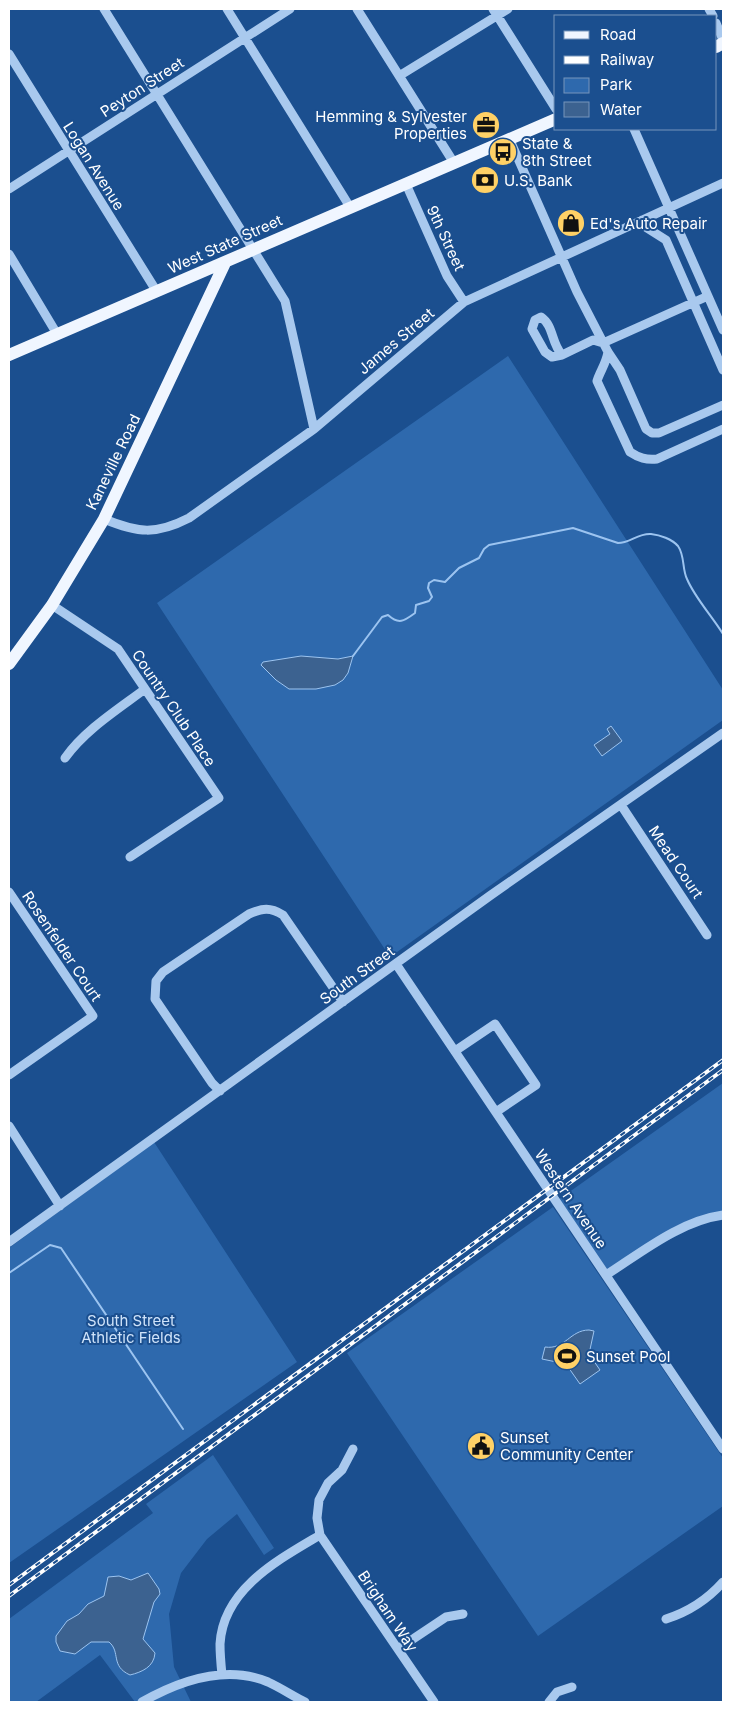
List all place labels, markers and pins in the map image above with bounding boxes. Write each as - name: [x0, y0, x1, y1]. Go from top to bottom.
- place label: Hemming & Sylvester Properties: [315, 107, 467, 143]
- office icon: Hemming & Sylvester Properties: [471, 110, 501, 140]
- place label: State & 8th Street: [522, 134, 592, 170]
- bus stop icon: State & 8th Street: [488, 137, 518, 167]
- bank icon: U.S. Bank: [470, 165, 500, 195]
- place label: U.S. Bank: [504, 171, 573, 190]
- shop icon: Ed's Auto Repair: [556, 208, 586, 238]
- place label: Ed's Auto Repair: [590, 214, 708, 233]
- sports icon: Sunset Pool: [552, 1341, 582, 1371]
- place label: Sunset Pool: [586, 1347, 670, 1366]
- place label: Sunset Community Center: [500, 1428, 634, 1464]
- public building icon: Sunset Community Center: [466, 1431, 496, 1461]

